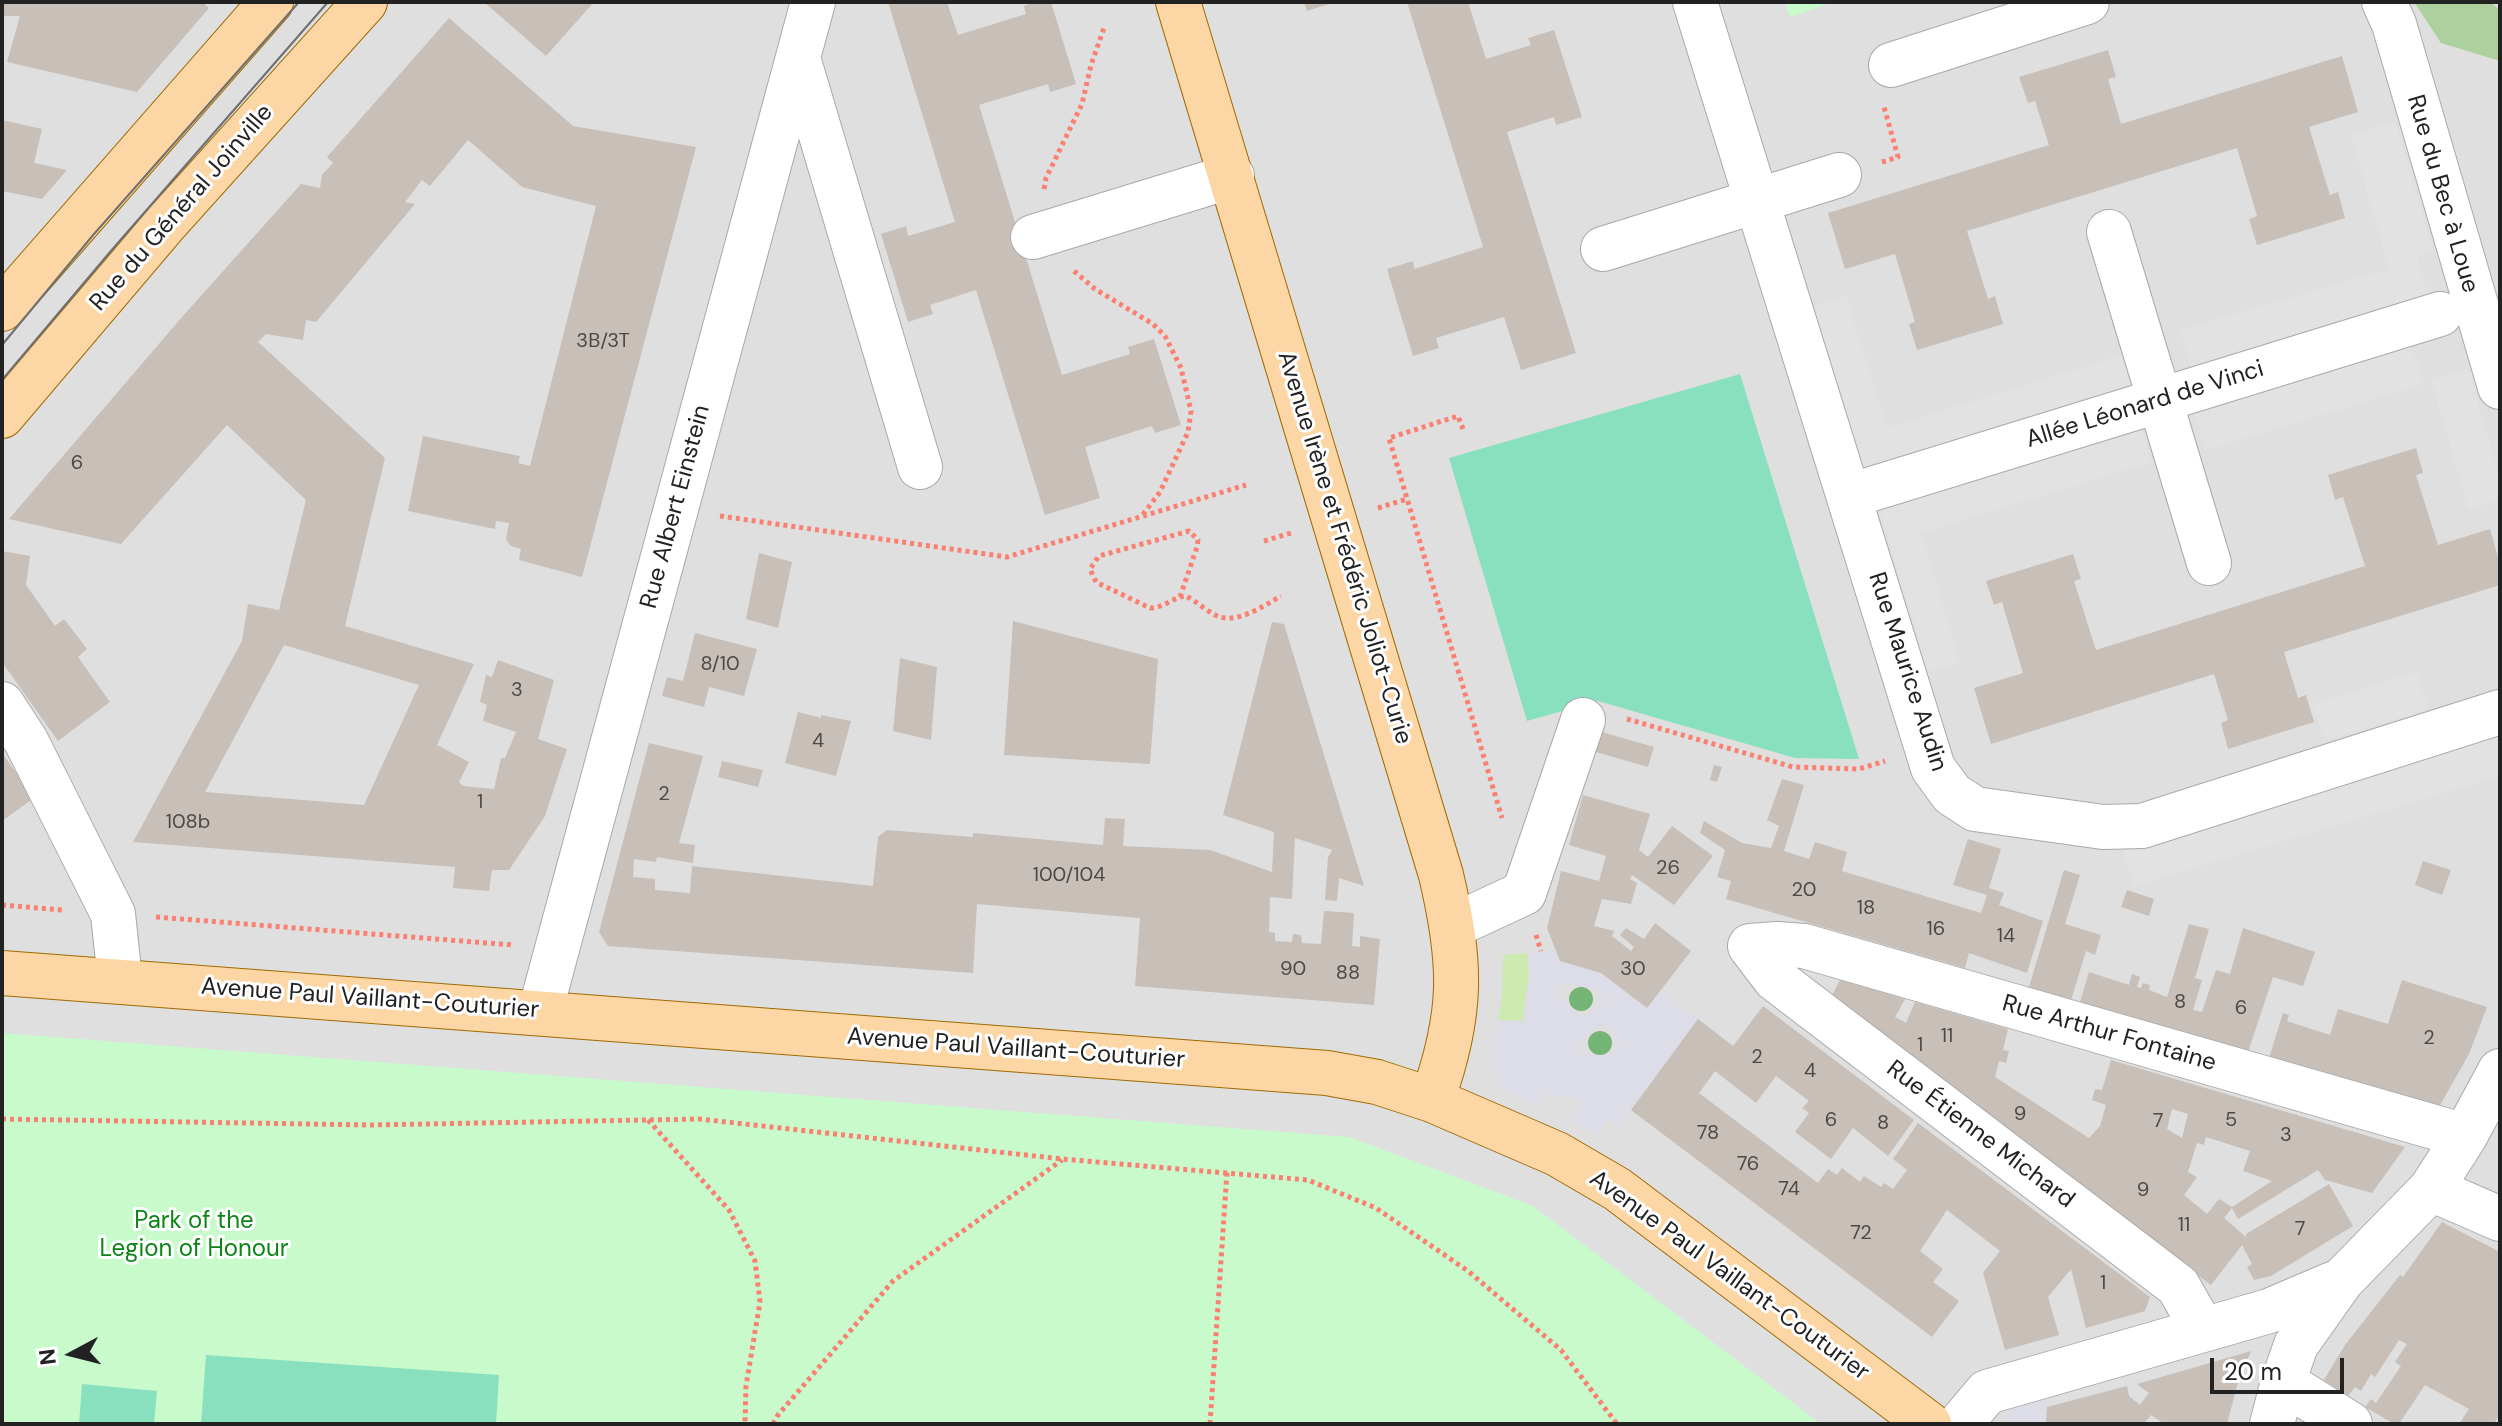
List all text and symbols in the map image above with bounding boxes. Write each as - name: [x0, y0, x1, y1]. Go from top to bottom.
- street label: Rue du Bec à Loue: [2400, 92, 2484, 296]
- street label: Rue du Général Joinville: [84, 99, 280, 317]
- house number: 3B/3T: [576, 330, 630, 354]
- street label: Avenue Irène et Frédéric Joliot-Curie: [1270, 348, 1418, 748]
- street label: Allée Léonard de Vinci: [2023, 355, 2267, 455]
- street label: Rue Albert Einstein: [635, 402, 717, 612]
- house number: 6: [71, 452, 83, 476]
- street label: Rue Maurice Audin: [1861, 569, 1953, 775]
- house number: 8/10: [700, 653, 740, 677]
- house number: 3: [511, 679, 523, 703]
- house number: 4: [812, 730, 824, 754]
- house number: 2: [658, 783, 670, 807]
- house number: 1: [477, 791, 483, 815]
- house number: 108b: [166, 811, 210, 835]
- house number: 26: [1656, 857, 1680, 881]
- house number: 100/104: [1033, 864, 1105, 888]
- house number: 20: [1792, 879, 1816, 903]
- house number: 18: [1857, 897, 1875, 921]
- house number: 16: [1927, 918, 1945, 942]
- house number: 14: [1997, 925, 2015, 949]
- house number: 90: [1280, 958, 1306, 982]
- house number: 30: [1620, 958, 1646, 982]
- house number: 88: [1336, 962, 1360, 986]
- street label: Avenue Paul Vaillant-Couturier: [200, 973, 540, 1025]
- street label: Rue Arthur Fontaine: [1999, 990, 2219, 1078]
- house number: 8: [2174, 991, 2186, 1015]
- house number: 6: [2235, 997, 2247, 1021]
- street label: Avenue Paul Vaillant-Couturier: [846, 1023, 1186, 1075]
- house number: 11: [1941, 1025, 1953, 1049]
- house number: 2: [2423, 1027, 2435, 1051]
- house number: 1: [1917, 1034, 1923, 1058]
- house number: 2: [1751, 1046, 1763, 1070]
- street label: Rue Étienne Michard: [1880, 1055, 2080, 1215]
- house number: 4: [1804, 1060, 1816, 1084]
- house number: 9: [2014, 1103, 2026, 1127]
- house number: 6: [1825, 1109, 1837, 1133]
- house number: 5: [2225, 1109, 2237, 1133]
- house number: 7: [2153, 1110, 2163, 1134]
- house number: 8: [1877, 1112, 1889, 1136]
- house number: 78: [1697, 1122, 1719, 1146]
- house number: 3: [2280, 1124, 2292, 1148]
- house number: 76: [1737, 1153, 1759, 1177]
- street label: Avenue Paul Vaillant-Couturier: [1583, 1165, 1875, 1387]
- house number: 74: [1778, 1178, 1800, 1202]
- house number: 9: [2137, 1179, 2149, 1203]
- park label: Park of the Legion of Honour: [99, 1208, 289, 1264]
- house number: 11: [2178, 1214, 2190, 1238]
- house number: 7: [2295, 1218, 2305, 1242]
- house number: 72: [1850, 1222, 1872, 1246]
- house number: 1: [2100, 1272, 2106, 1296]
- north arrow: [32, 1314, 112, 1394]
- scale bar: [2214, 1342, 2348, 1392]
- text: N: [32, 1347, 63, 1367]
- text: 20 m: [2224, 1356, 2282, 1387]

